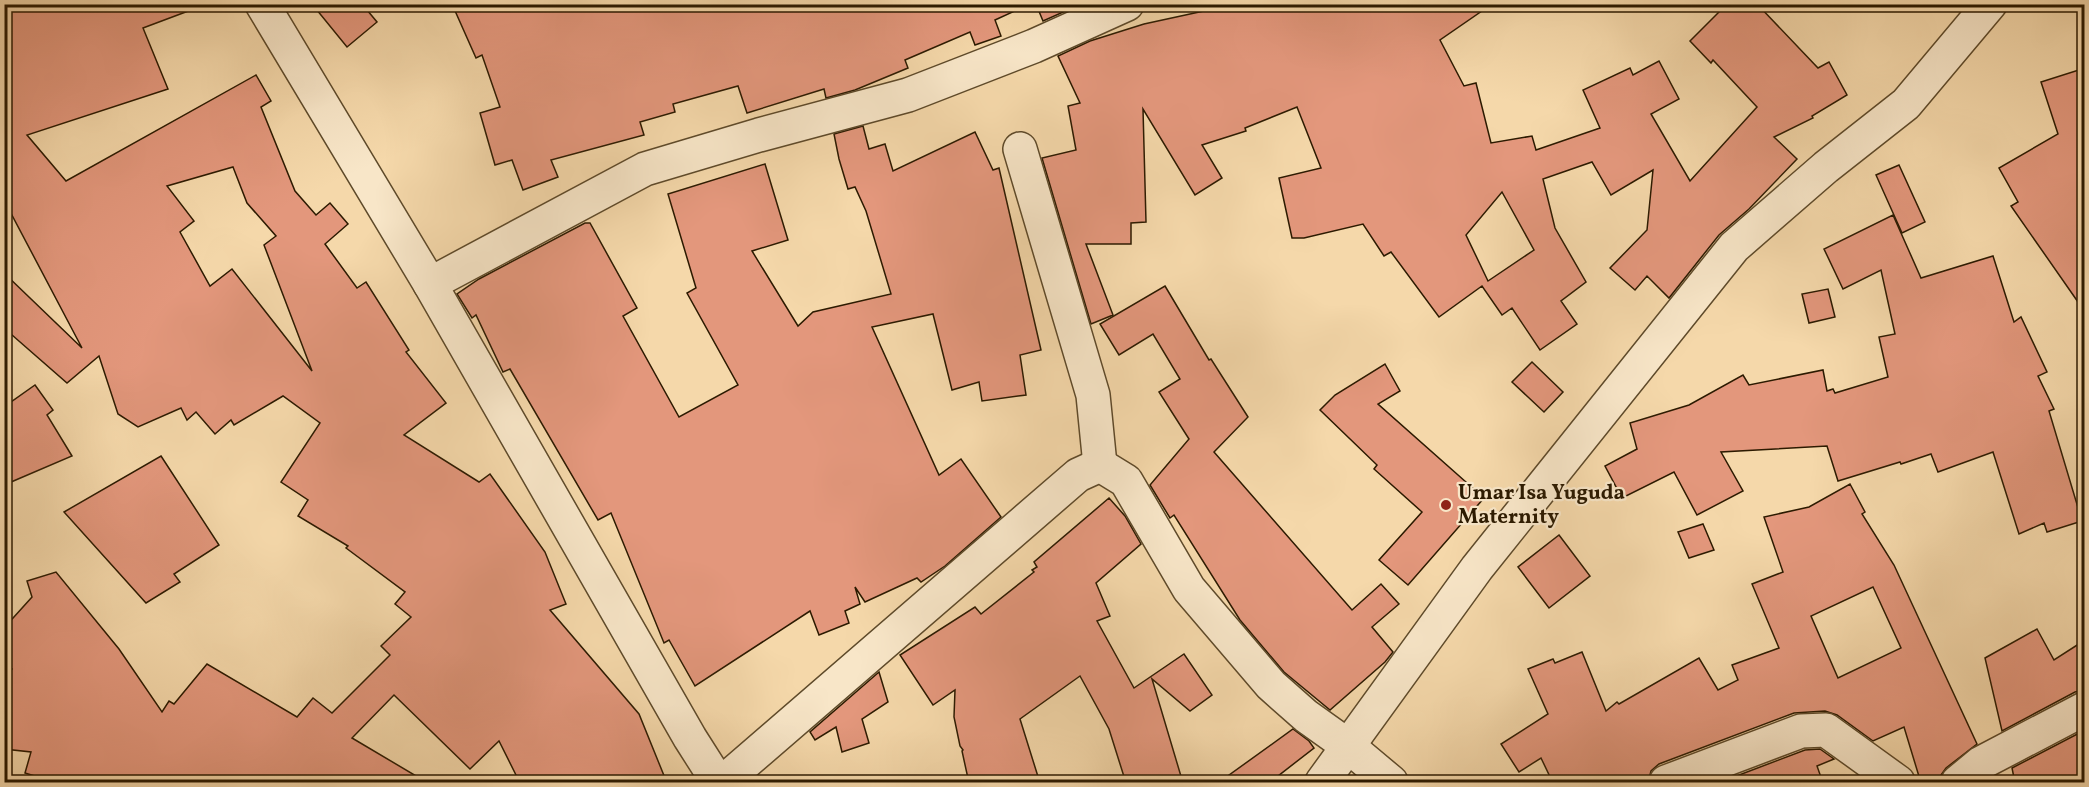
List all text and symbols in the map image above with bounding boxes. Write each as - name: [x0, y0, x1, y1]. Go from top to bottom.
- place label: Umar Isa Yuguda Maternity: [1458, 479, 1625, 532]
- marker: Umar Isa Yuguda Maternity: [1439, 498, 1453, 512]

